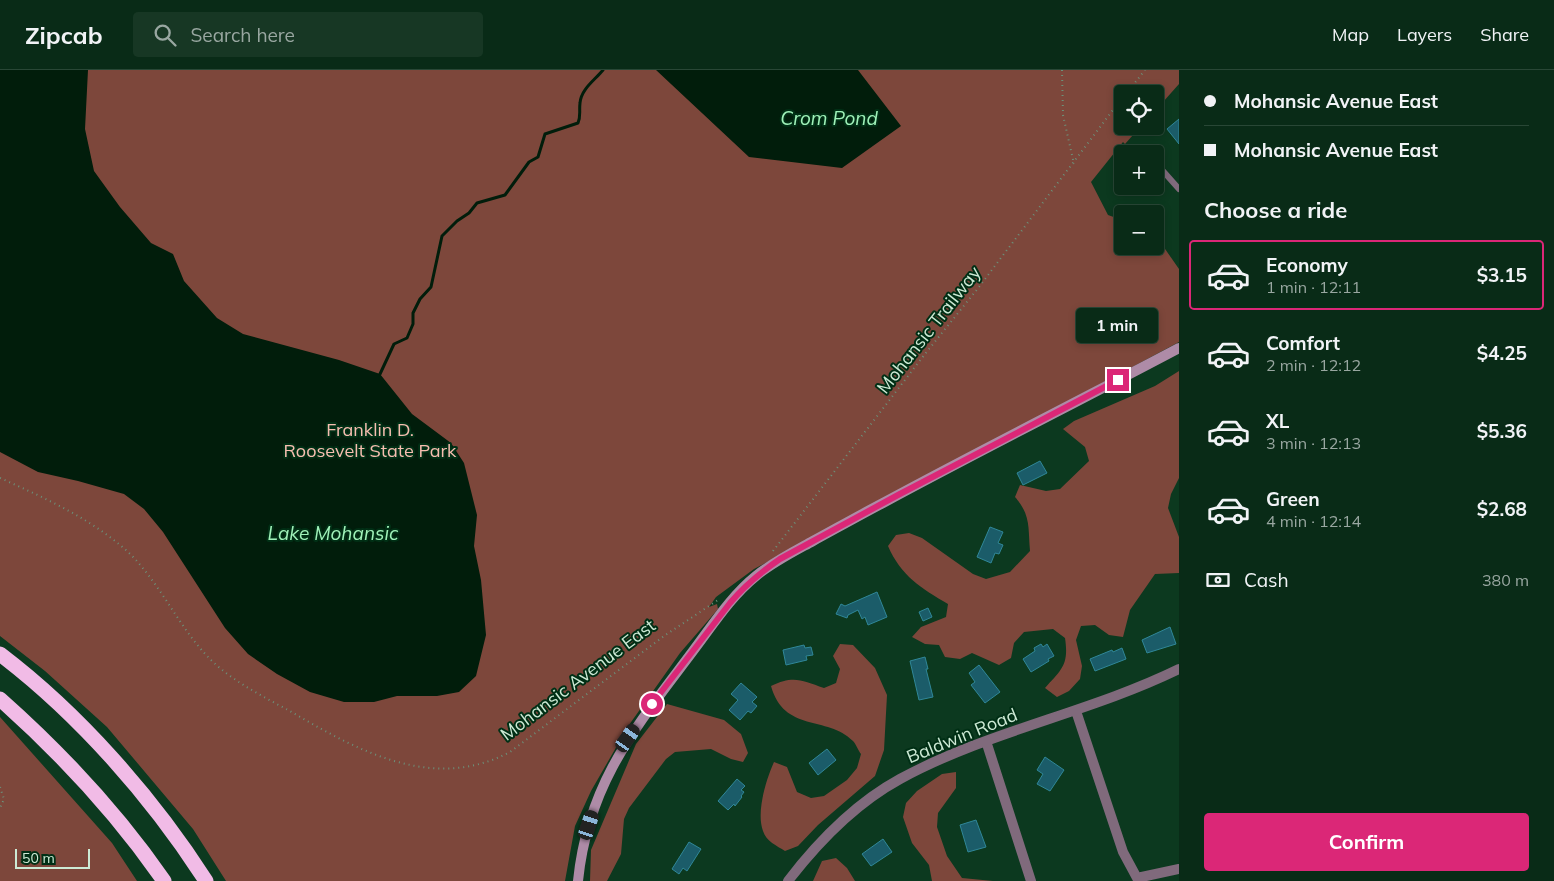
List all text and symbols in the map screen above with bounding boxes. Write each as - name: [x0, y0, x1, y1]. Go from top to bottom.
- search box: [133, 12, 483, 57]
- text: Zipcab: [25, 20, 103, 50]
- icon: search: [151, 21, 179, 49]
- text: Search here: [191, 23, 295, 47]
- text: Map: [1332, 23, 1369, 46]
- text: Layers: [1397, 23, 1452, 46]
- text: Share: [1480, 23, 1529, 46]
- map controls: [1114, 85, 1164, 255]
- button: locate: [1114, 85, 1164, 135]
- text: Mohansic Avenue East: [1234, 89, 1438, 113]
- water label: Crom Pond: [780, 106, 878, 130]
- text: Mohansic Avenue East: [1234, 138, 1438, 162]
- button: +: [1114, 145, 1164, 195]
- text: Choose a ride: [1204, 196, 1347, 224]
- button: −: [1114, 205, 1164, 255]
- icon: car: [1206, 253, 1251, 298]
- text: Economy: [1266, 253, 1348, 277]
- street label: Mohansic Trailway: [872, 261, 986, 398]
- text: $3.15: [1477, 263, 1527, 287]
- text: 1 min · 12:11: [1266, 277, 1361, 297]
- callout: 1 min: [1077, 308, 1159, 342]
- text: 1 min: [1096, 315, 1138, 335]
- icon: car: [1206, 331, 1251, 376]
- text: Comfort: [1266, 331, 1340, 355]
- text: $4.25: [1477, 341, 1527, 365]
- text: 2 min · 12:12: [1266, 355, 1361, 375]
- route end: [1107, 369, 1129, 391]
- icon: car: [1206, 409, 1251, 454]
- text: XL: [1266, 409, 1289, 433]
- park label: Franklin D. Roosevelt State Park: [284, 418, 457, 462]
- text: $5.36: [1477, 419, 1527, 443]
- text: 3 min · 12:13: [1266, 433, 1361, 453]
- icon: car: [1206, 487, 1251, 532]
- text: Green: [1266, 487, 1320, 511]
- text: $2.68: [1477, 497, 1527, 521]
- text: 4 min · 12:14: [1266, 511, 1361, 531]
- water label: Lake Mohansic: [268, 521, 399, 545]
- icon: cash: [1204, 566, 1232, 594]
- text: Cash: [1244, 568, 1289, 592]
- text: 380 m: [1482, 570, 1529, 590]
- street label: Mohansic Avenue East: [496, 614, 660, 745]
- route start: [641, 693, 663, 715]
- street label: Baldwin Road: [903, 703, 1021, 768]
- car: [613, 721, 642, 755]
- car: [577, 808, 600, 842]
- button: Confirm: [1204, 813, 1529, 871]
- scale bar: [15, 846, 90, 869]
- text: 50 m: [22, 849, 55, 867]

